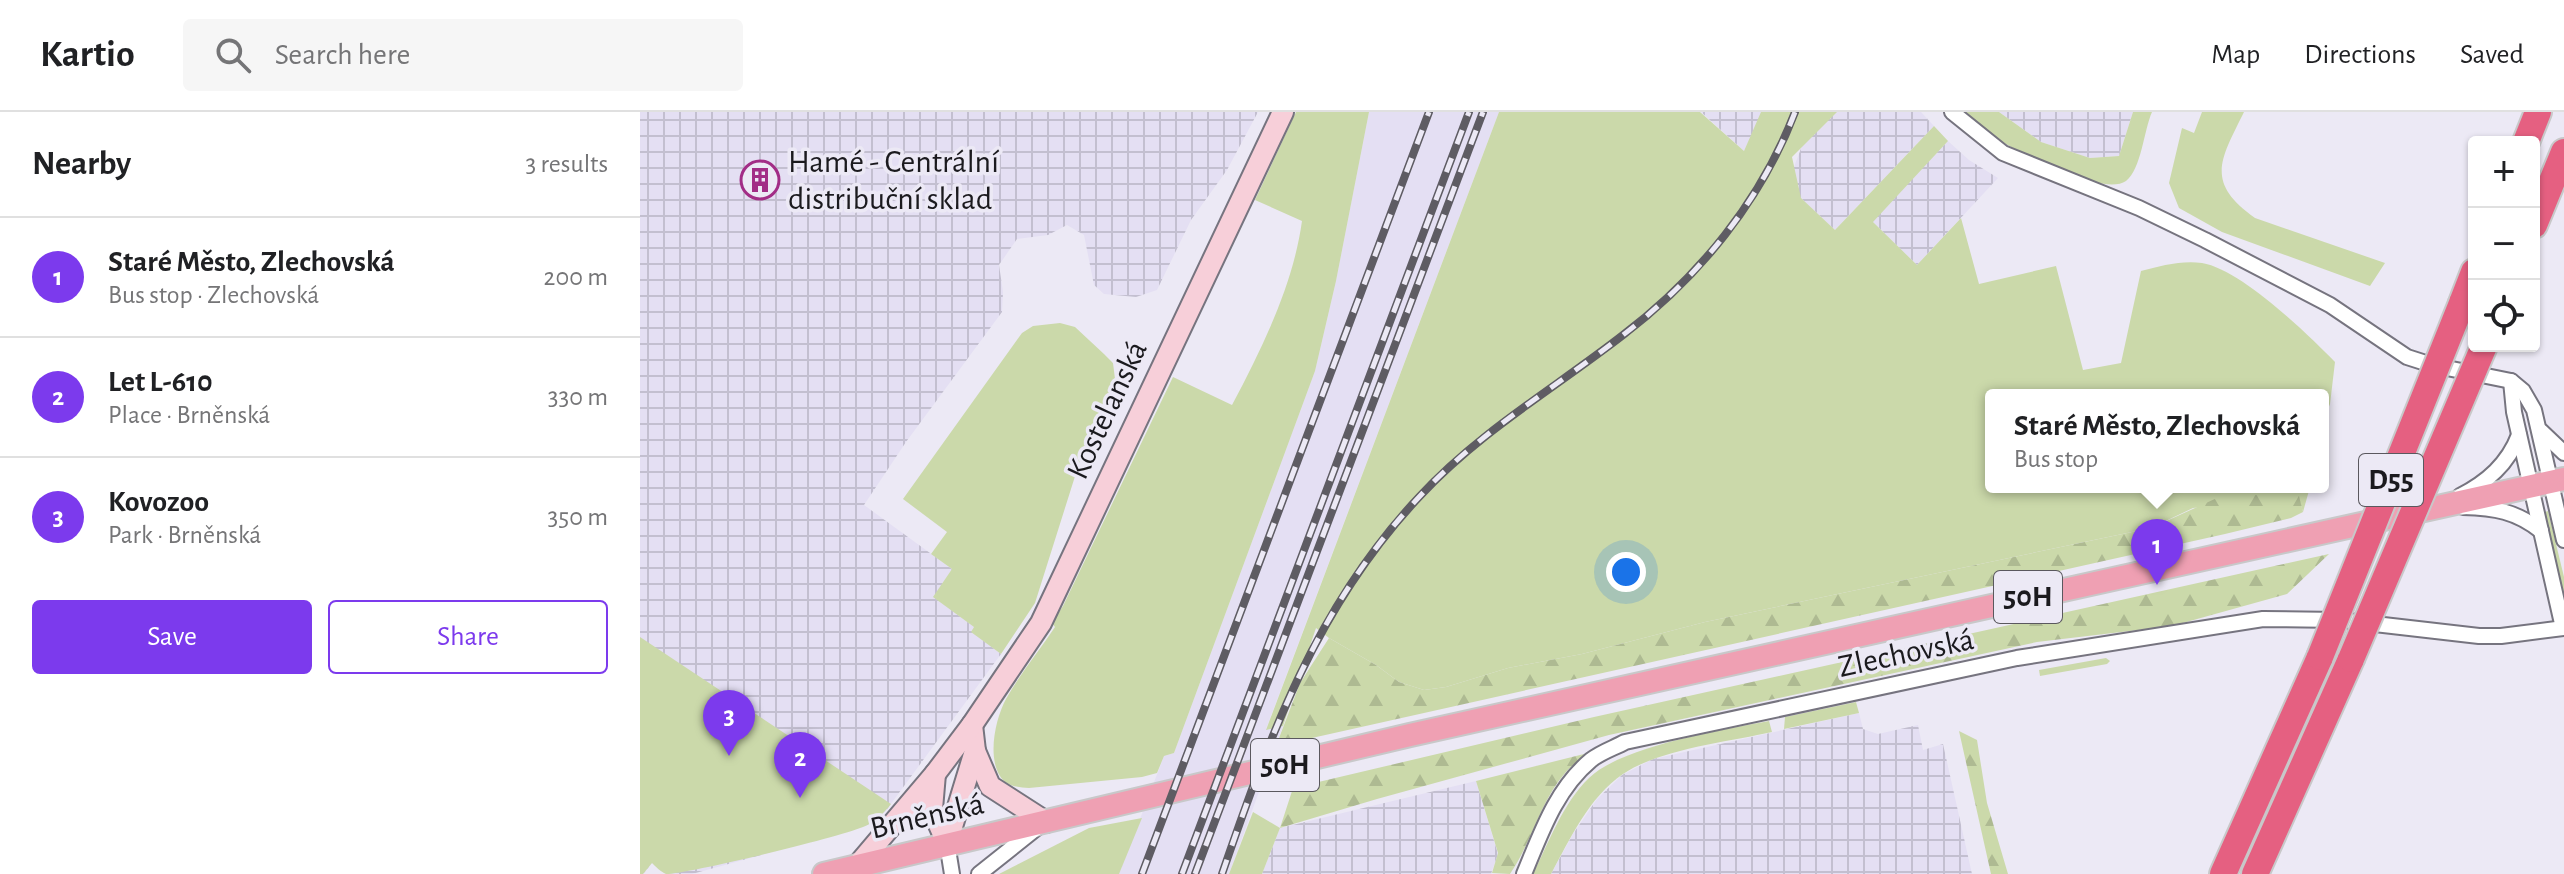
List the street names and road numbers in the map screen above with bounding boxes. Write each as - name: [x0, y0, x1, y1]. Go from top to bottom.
- street label: Kostelanská: [1061, 336, 1153, 484]
- road number: D55: [2359, 454, 2423, 506]
- road number: 50H: [1994, 571, 2062, 623]
- street label: Zlechovská: [1835, 623, 1977, 683]
- road number: 50H: [1251, 739, 1319, 791]
- street label: Brněnská: [867, 787, 987, 845]

